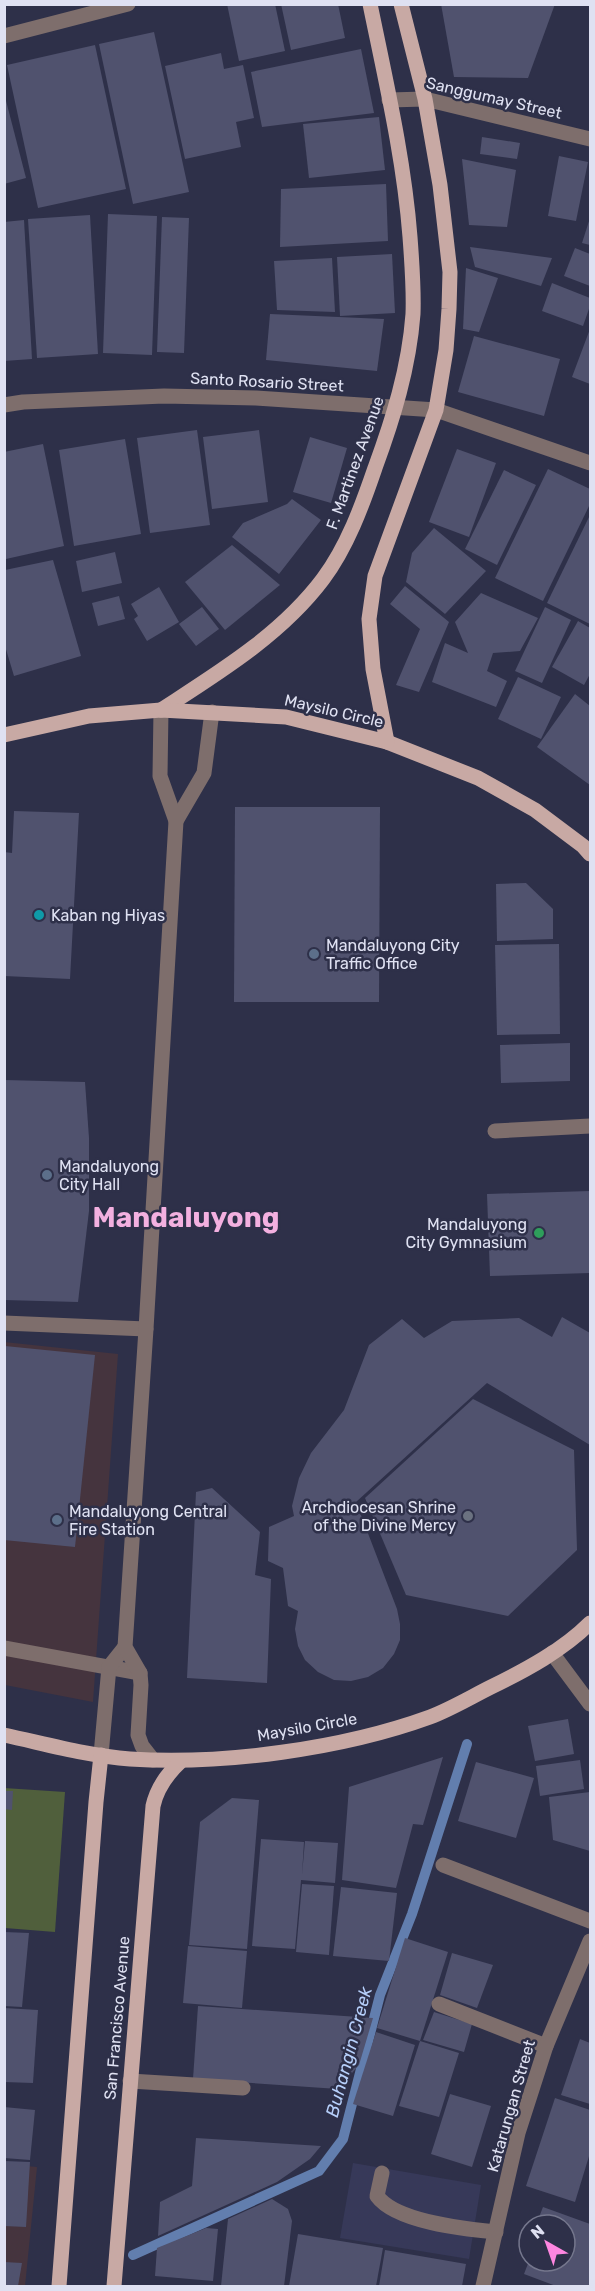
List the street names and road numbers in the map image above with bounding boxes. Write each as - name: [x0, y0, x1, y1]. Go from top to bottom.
- street label: Sanggumay Street: [424, 73, 564, 123]
- street label: Santo Rosario Street: [190, 368, 344, 396]
- street label: F. Martinez Avenue: [322, 394, 388, 532]
- street label: Maysilo Circle: [283, 690, 385, 732]
- street label: Maysilo Circle: [256, 1709, 358, 1745]
- street label: San Francisco Avenue: [100, 1935, 134, 2101]
- street label: Katarungan Street: [483, 2038, 539, 2174]

